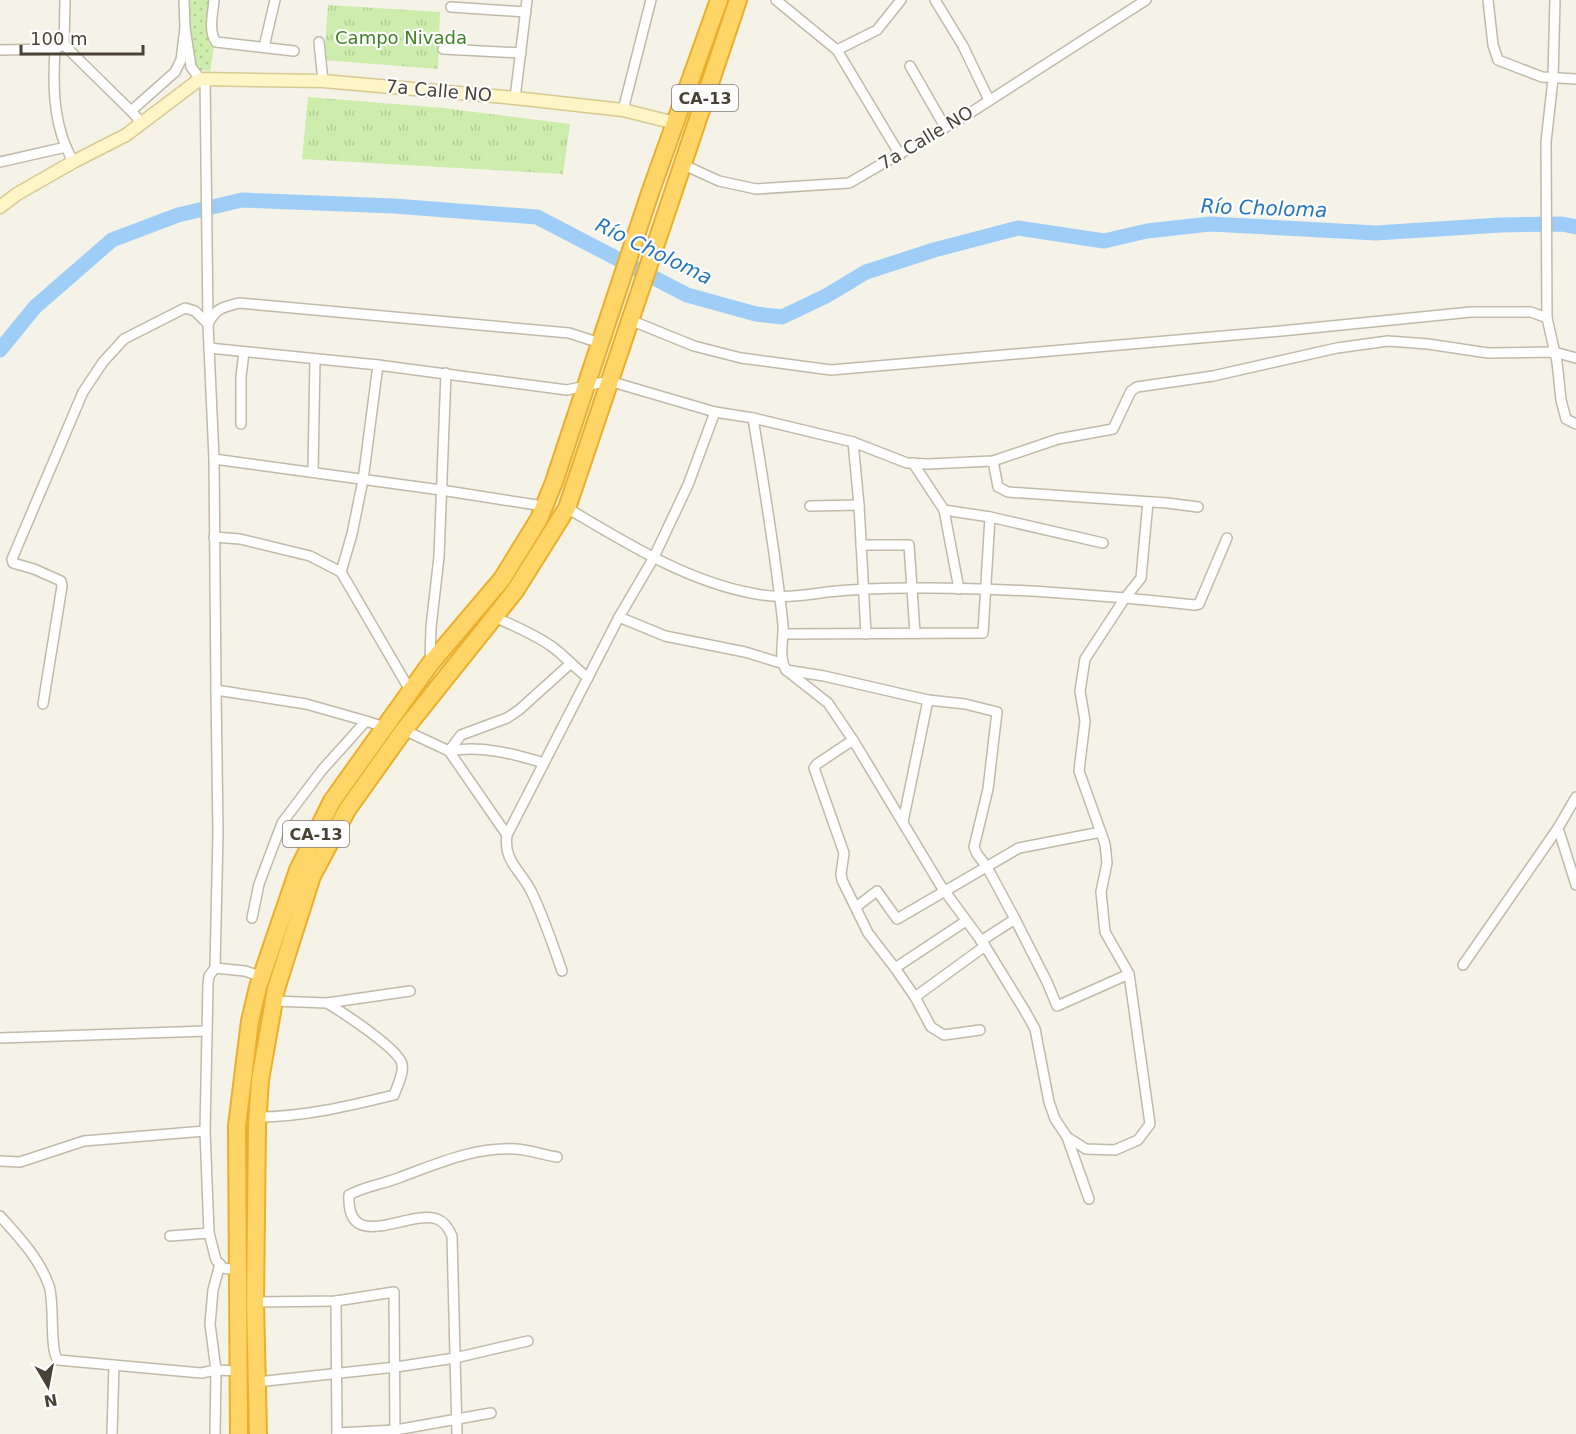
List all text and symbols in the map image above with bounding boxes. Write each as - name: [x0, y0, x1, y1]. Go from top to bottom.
- scale bar: [21, 18, 142, 56]
- park label: Campo Nivada: [335, 27, 467, 48]
- text: 100 m: [30, 28, 88, 49]
- street label: 7a Calle NO: [385, 75, 493, 106]
- road number: CA-13: [672, 85, 738, 111]
- street label: 7a Calle NO: [875, 101, 977, 174]
- water label: Río Choloma: [1200, 194, 1328, 222]
- water label: Río Choloma: [592, 212, 716, 290]
- road number: CA-13: [283, 821, 349, 847]
- north arrow: [18, 1356, 78, 1416]
- text: N: [42, 1390, 59, 1411]

